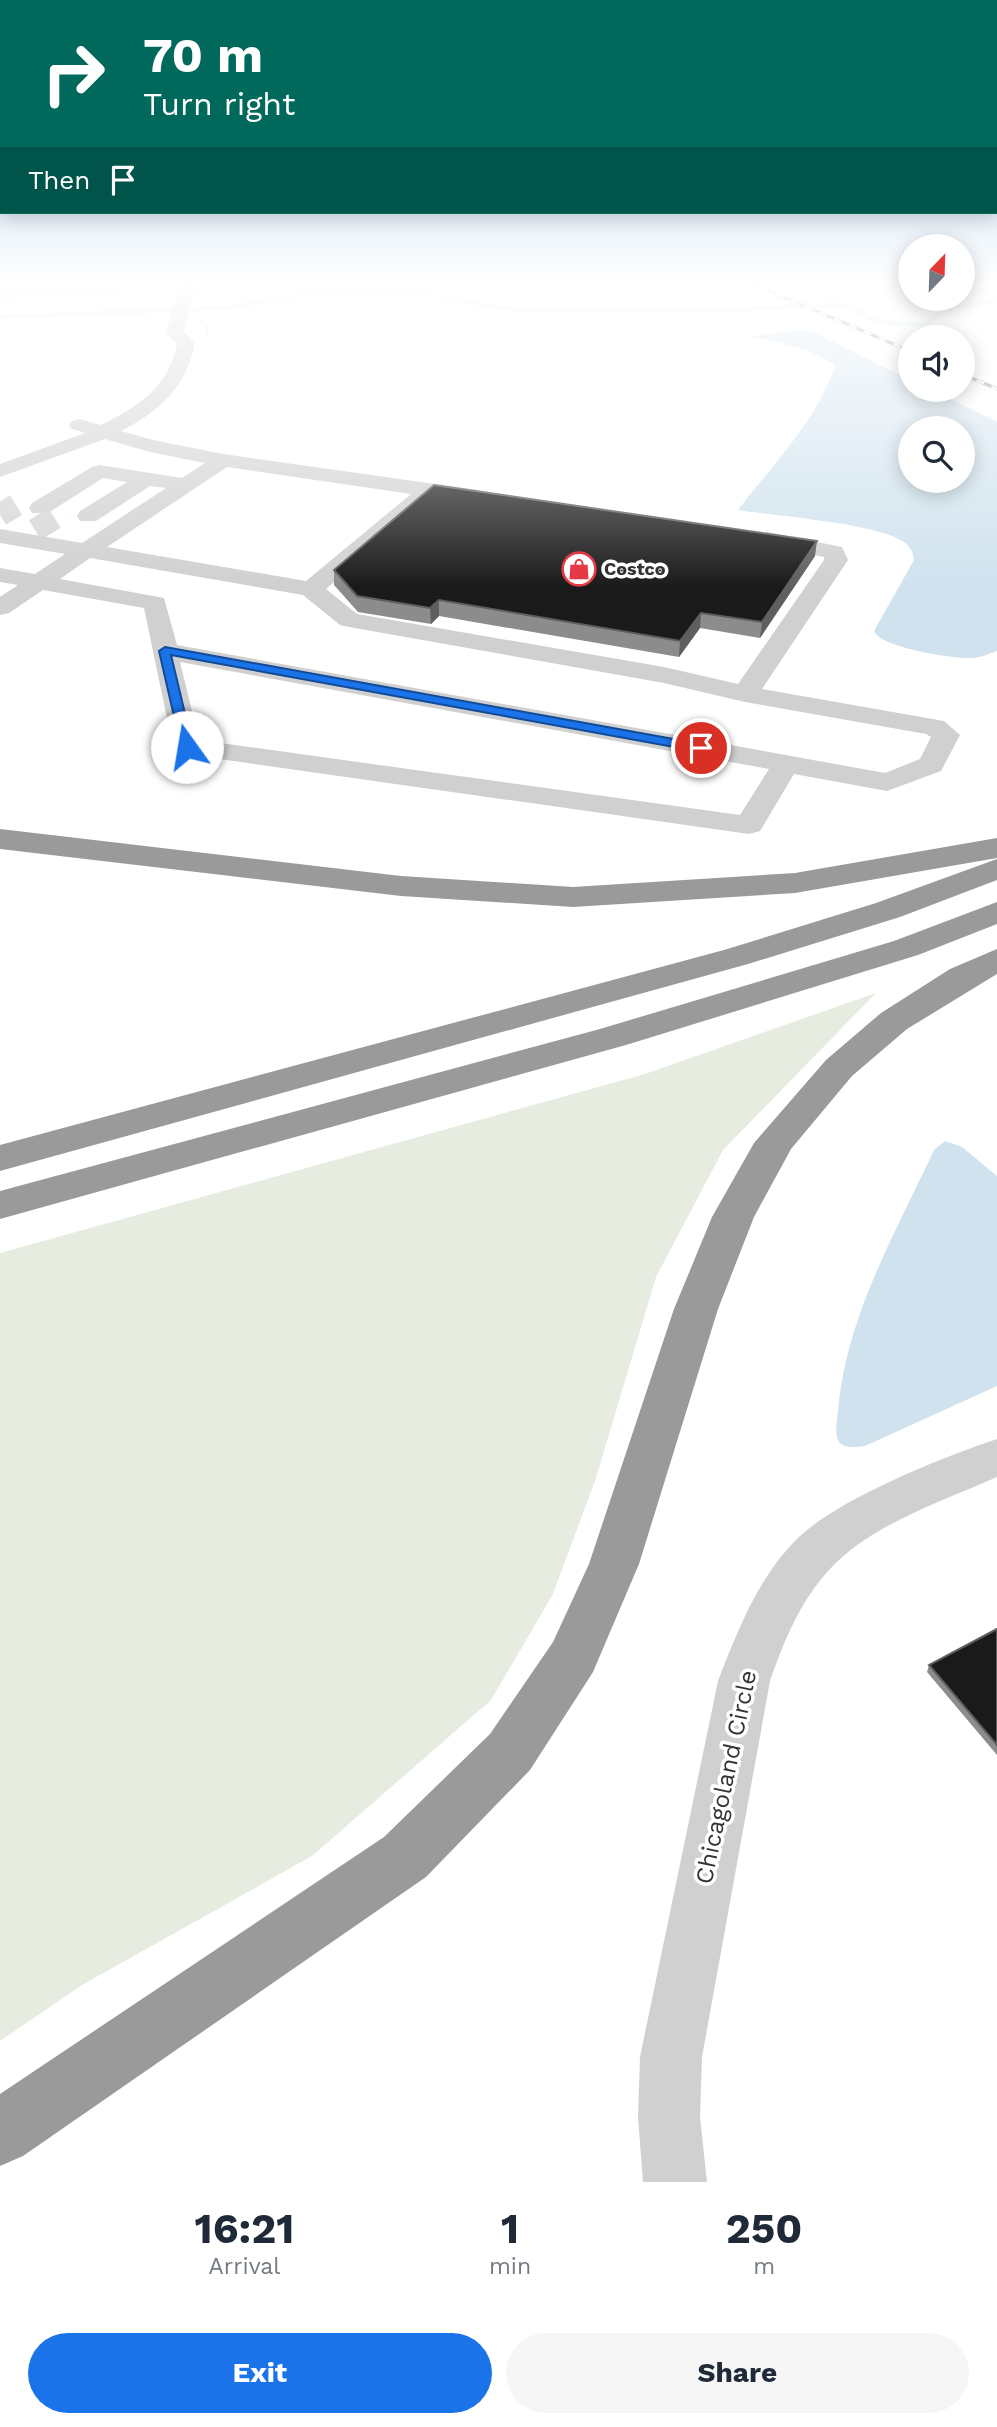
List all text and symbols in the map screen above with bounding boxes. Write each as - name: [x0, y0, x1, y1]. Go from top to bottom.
- text: 70 m: [143, 26, 263, 84]
- icon: right: [28, 28, 119, 119]
- text: Turn right: [143, 85, 295, 123]
- icon: arrive: [104, 161, 142, 199]
- text: Then: [28, 165, 90, 195]
- north arrow: [898, 234, 975, 312]
- map controls: [898, 234, 975, 493]
- button: sound: [898, 325, 975, 402]
- button: search: [898, 416, 975, 493]
- shop icon: Costco: [560, 550, 598, 588]
- place label: Costco: [604, 558, 666, 579]
- position arrow: [150, 710, 224, 784]
- pin: [671, 718, 731, 778]
- icon: arrive: [682, 729, 720, 767]
- street label: Chicagoland Circle: [690, 1668, 762, 1886]
- text: 16:21: [195, 2204, 294, 2253]
- text: 1: [501, 2204, 519, 2253]
- text: 250: [726, 2204, 802, 2253]
- text: Arrival: [209, 2253, 280, 2280]
- text: min: [489, 2253, 531, 2280]
- text: m: [753, 2253, 775, 2280]
- button: Exit: [28, 2333, 492, 2413]
- button: Share: [506, 2333, 969, 2413]

